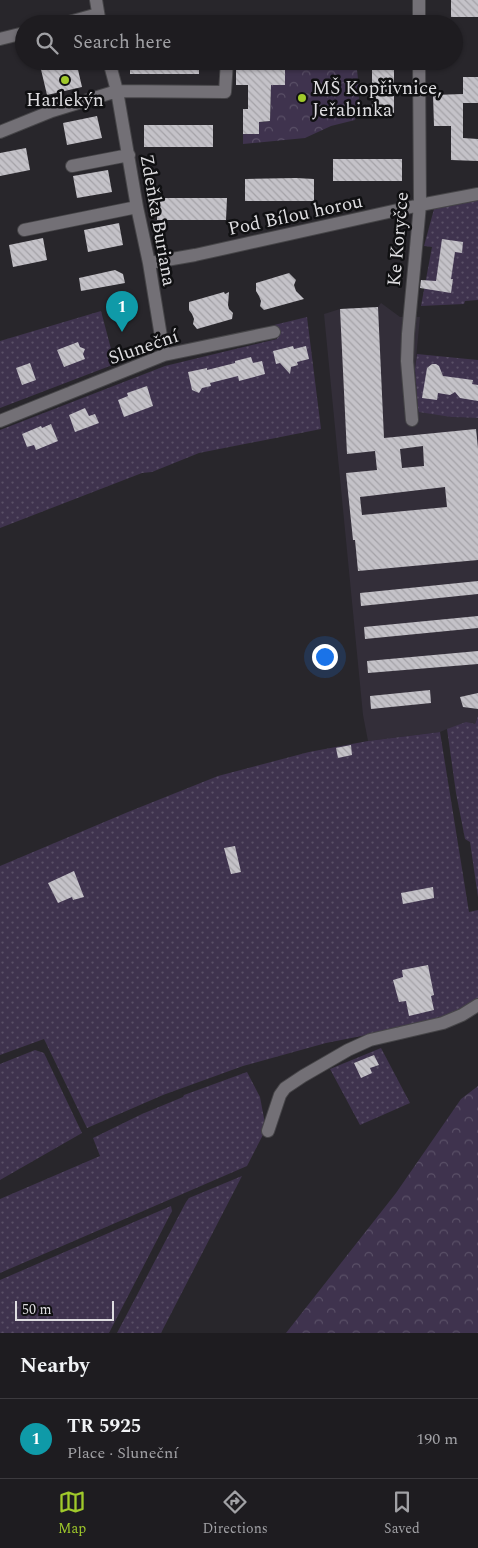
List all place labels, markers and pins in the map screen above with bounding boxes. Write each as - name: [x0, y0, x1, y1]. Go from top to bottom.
- marker: Harlekýn: [59, 74, 71, 86]
- place label: MŠ Kopřivnice, Jeřabinka: [312, 74, 442, 125]
- place label: Harlekýn: [26, 86, 104, 115]
- marker: MŠ Kopřivnice, Jeřabinka: [296, 92, 308, 104]
- pin: 1: [106, 291, 138, 332]

